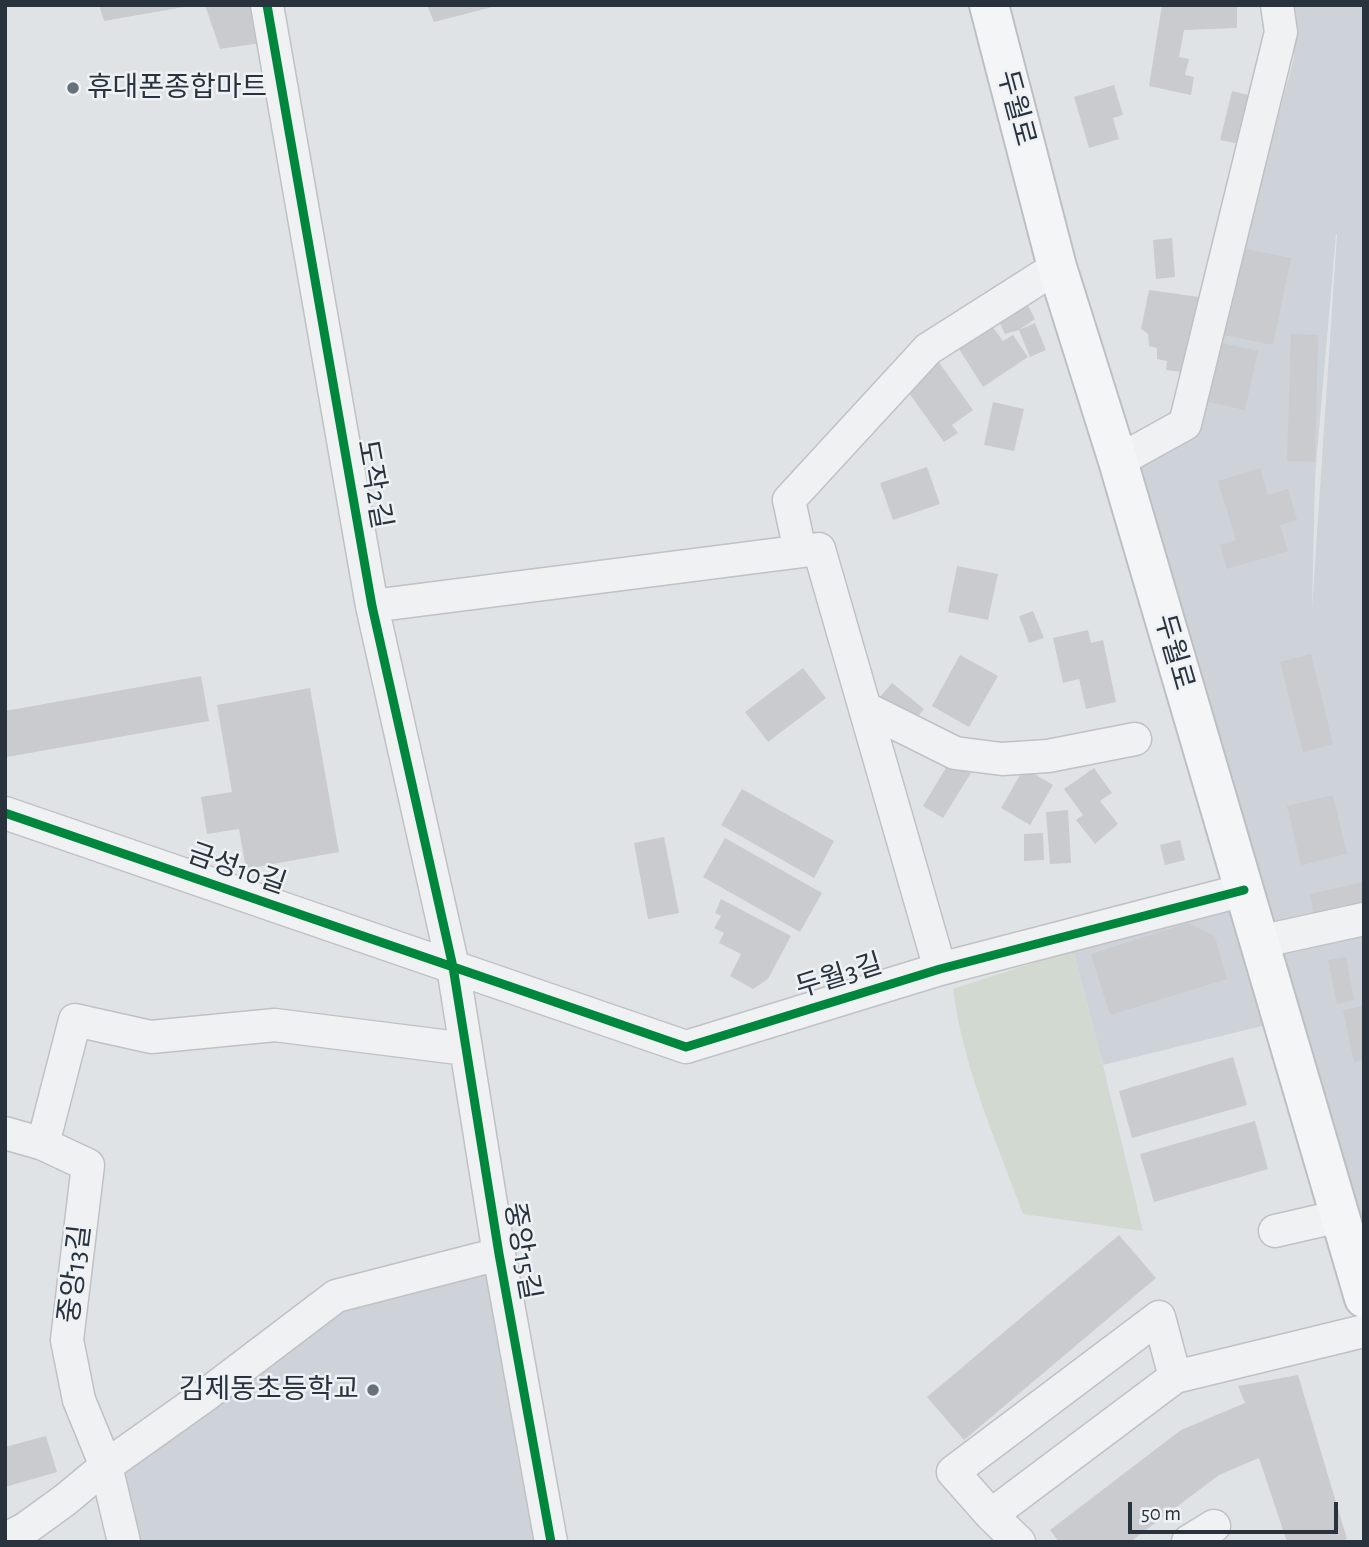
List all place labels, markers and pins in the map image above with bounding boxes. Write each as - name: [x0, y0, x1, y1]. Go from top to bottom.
- place label: 휴대폰종합마트: [87, 71, 267, 105]
- marker: 휴대폰종합마트: [65, 80, 81, 96]
- place label: 김제동초등학교: [179, 1373, 359, 1407]
- marker: 김제동초등학교: [365, 1382, 381, 1398]

